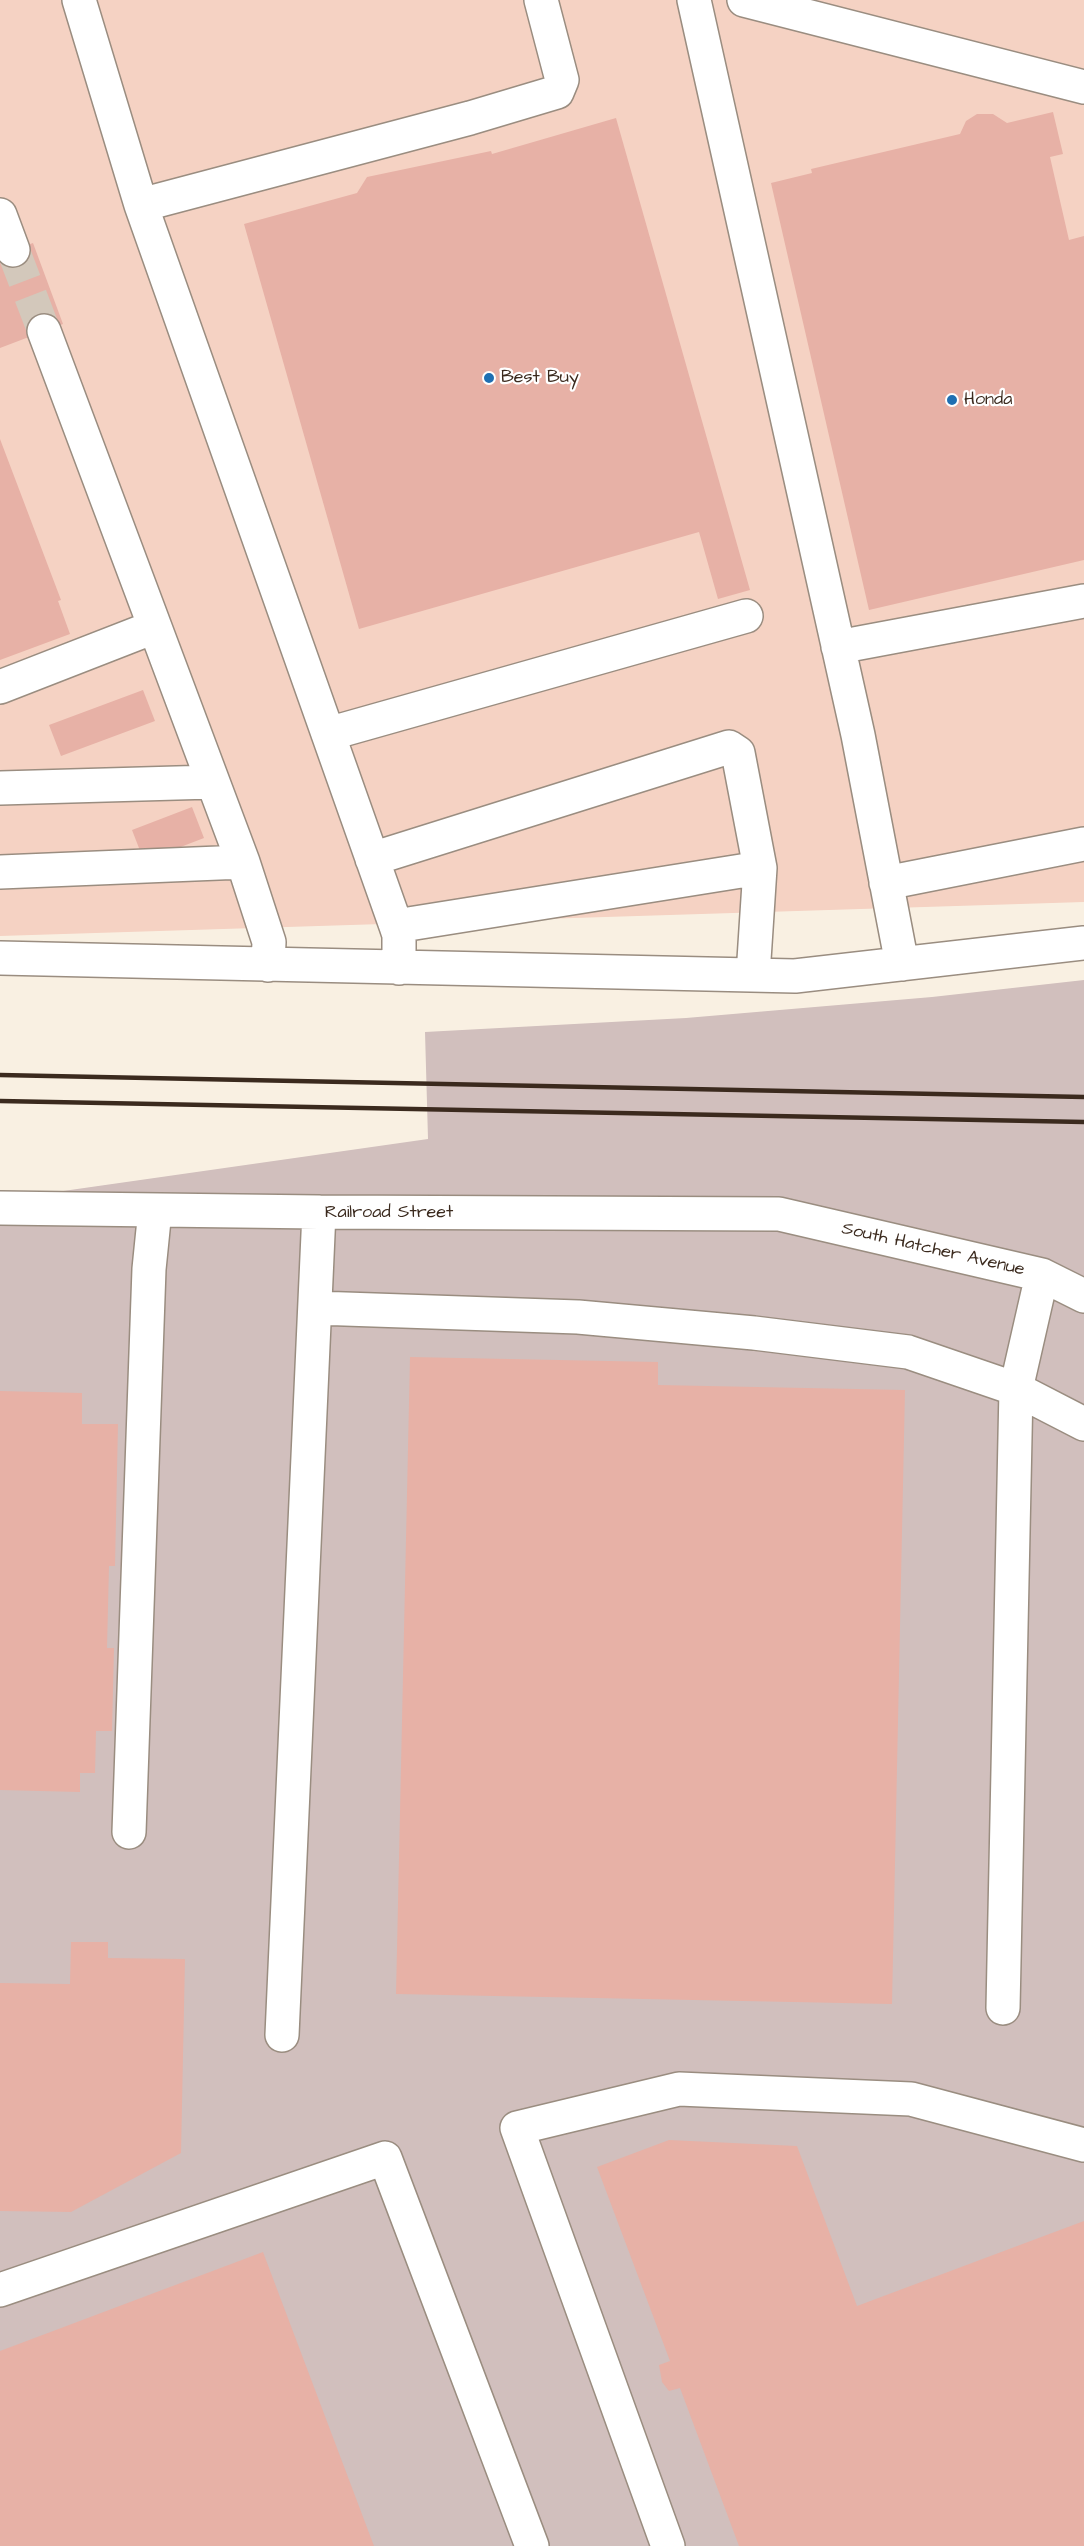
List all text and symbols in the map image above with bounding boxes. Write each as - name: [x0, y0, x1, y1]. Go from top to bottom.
- place label: Best Buy: [501, 367, 579, 389]
- marker: Best Buy: [482, 371, 496, 385]
- place label: Honda: [964, 389, 1012, 411]
- marker: Honda: [945, 393, 959, 407]
- street label: Railroad Street: [325, 1202, 453, 1224]
- street label: South Hatcher Avenue: [839, 1218, 1027, 1282]

